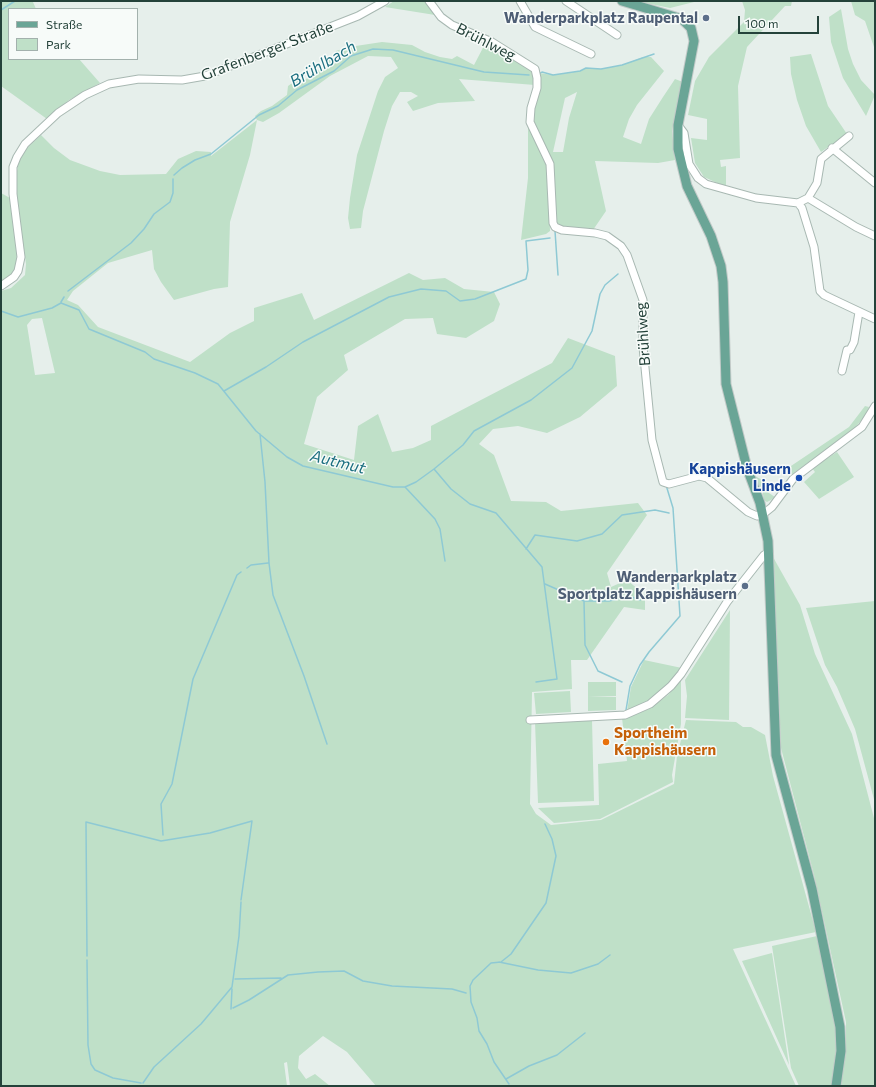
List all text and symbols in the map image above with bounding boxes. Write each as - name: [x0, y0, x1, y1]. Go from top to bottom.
- legend: [8, 8, 138, 60]
- scale bar: [740, 8, 821, 34]
- place label: Wanderparkplatz Raupental: [504, 9, 698, 27]
- marker: Wanderparkplatz Raupental: [701, 13, 711, 23]
- text: 100 m: [745, 16, 779, 30]
- text: Straße: [46, 17, 82, 31]
- street label: Grafenberger Straße: [199, 18, 335, 84]
- street label: Brühlweg: [453, 19, 519, 65]
- text: Park: [46, 37, 71, 51]
- water label: Brühlbach: [286, 37, 360, 91]
- street label: Brühlweg: [632, 301, 654, 367]
- water label: Autmut: [309, 446, 367, 478]
- place label: Kappishäusern Linde: [689, 460, 791, 495]
- marker: Kappishäusern Linde: [794, 473, 804, 483]
- place label: Wanderparkplatz Sportplatz Kappishäusern: [558, 568, 737, 603]
- marker: Wanderparkplatz Sportplatz Kappishäusern: [740, 581, 750, 591]
- place label: Sportheim Kappishäusern: [614, 724, 716, 759]
- marker: Sportheim Kappishäusern: [601, 737, 611, 747]

